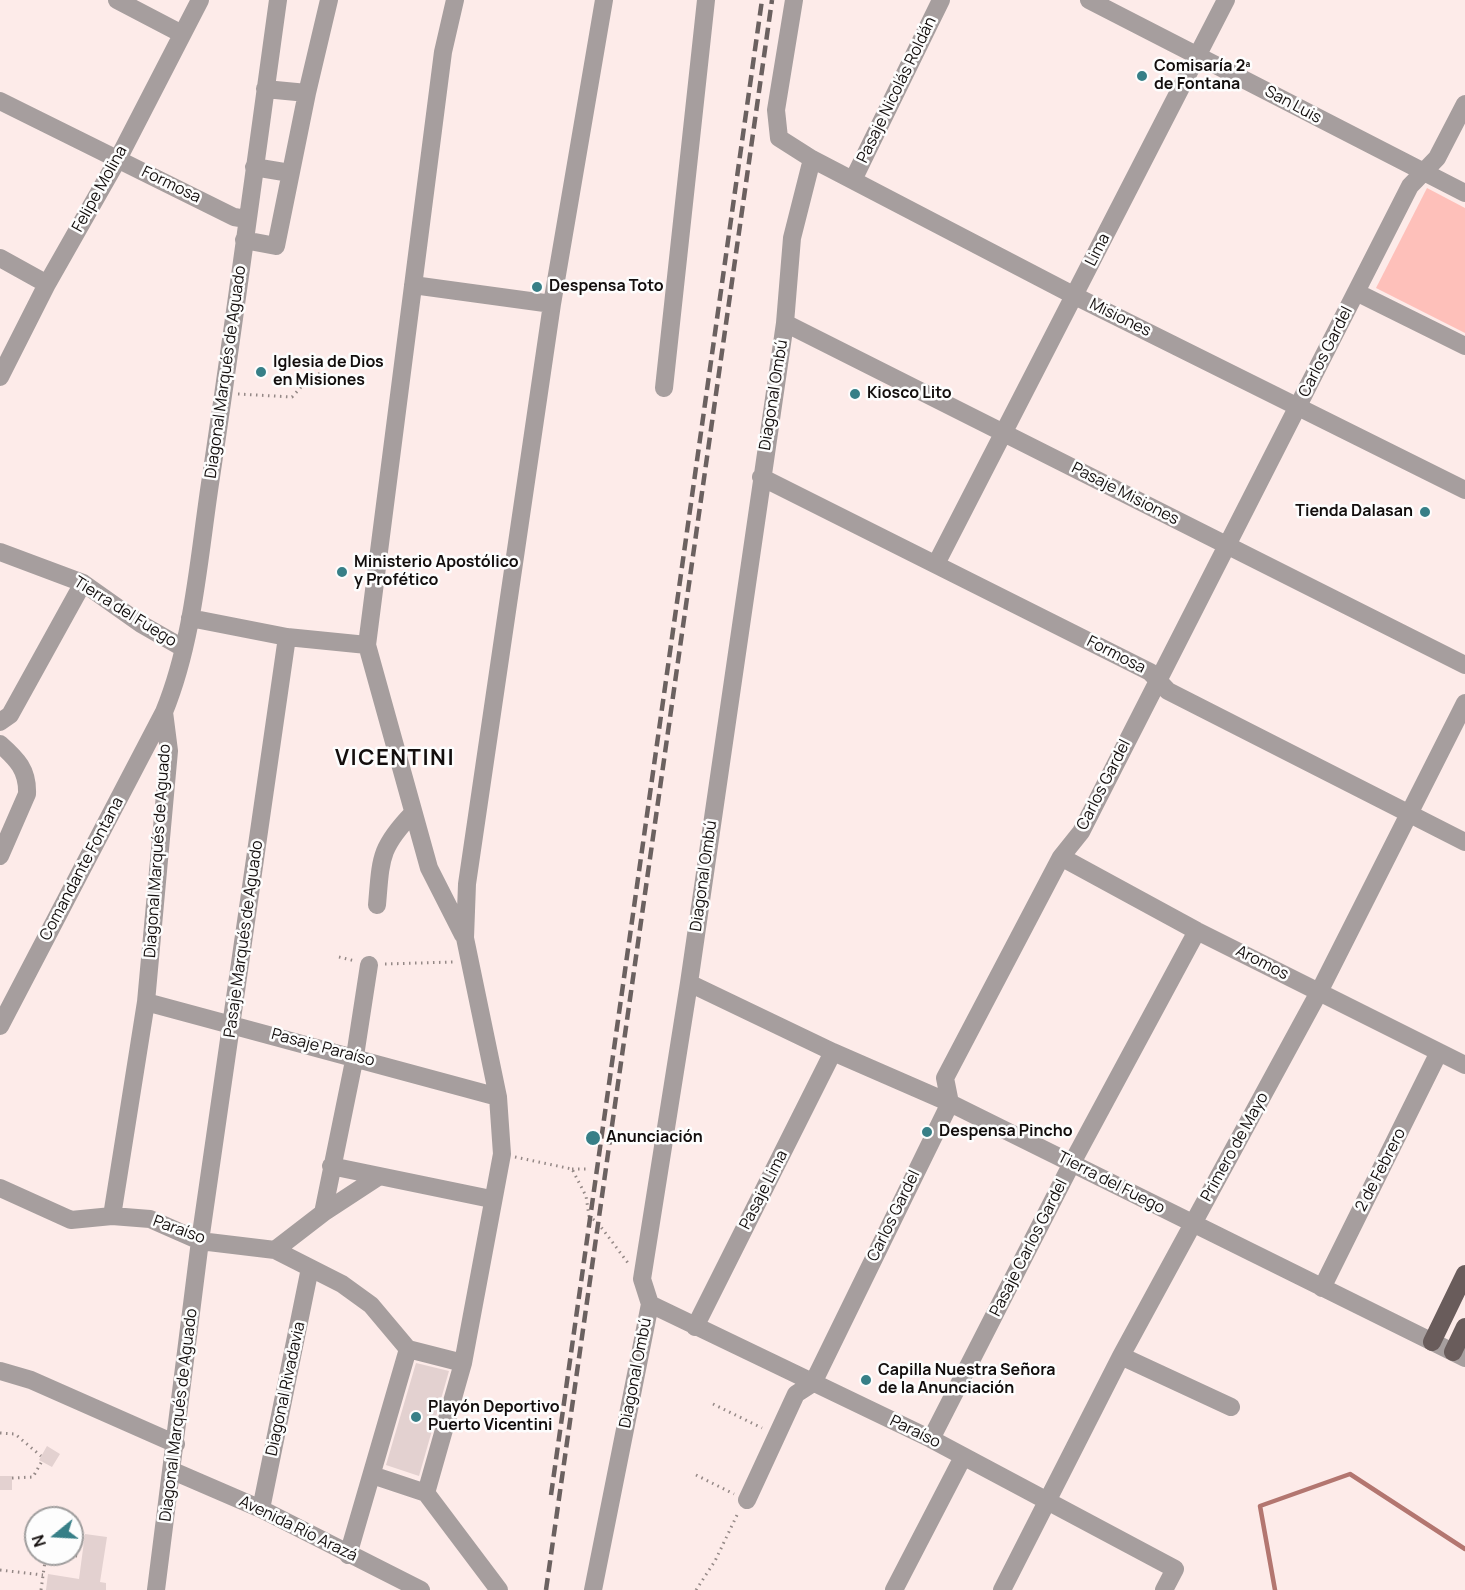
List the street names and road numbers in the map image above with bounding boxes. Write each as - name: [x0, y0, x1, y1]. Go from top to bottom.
- street label: Pasaje Nicolás Roldán: [853, 14, 941, 166]
- street label: San Luis: [1261, 82, 1325, 128]
- street label: Felipe Molina: [68, 143, 132, 235]
- street label: Formosa: [138, 163, 204, 207]
- street label: Lima: [1082, 230, 1114, 270]
- street label: Diagonal Marqués de Aguado: [202, 264, 250, 480]
- street label: Misiones: [1086, 295, 1154, 341]
- street label: Carlos Gardel: [1295, 303, 1357, 401]
- street label: Diagonal Ombú: [756, 338, 792, 452]
- street label: Pasaje Misiones: [1068, 459, 1182, 529]
- street label: Tierra del Fuego: [70, 573, 180, 651]
- street label: Formosa: [1083, 632, 1149, 678]
- street label: Carlos Gardel: [1073, 736, 1135, 834]
- street label: Diagonal Marqués de Aguado: [141, 743, 175, 959]
- street label: Comandante Fontana: [36, 794, 128, 944]
- street label: Diagonal Ombú: [687, 819, 721, 933]
- street label: Pasaje Marqués de Aguado: [221, 839, 267, 1039]
- street label: Aromos: [1232, 942, 1292, 984]
- street label: Pasaje Paraíso: [269, 1025, 377, 1071]
- street label: Primero de Mayo: [1197, 1089, 1273, 1205]
- street label: 2 de Febrero: [1352, 1125, 1410, 1215]
- street label: Pasaje Lima: [736, 1147, 792, 1233]
- street label: Tierra del Fuego: [1054, 1148, 1168, 1218]
- street label: Carlos Gardel: [864, 1167, 924, 1265]
- street label: Pasaje Carlos Gardel: [986, 1176, 1072, 1320]
- street label: Paraíso: [150, 1212, 208, 1248]
- street label: Diagonal Marqués de Aguado: [156, 1307, 202, 1523]
- street label: Diagonal Ombú: [616, 1316, 656, 1430]
- street label: Diagonal Rivadavia: [262, 1320, 310, 1458]
- street label: Paraíso: [886, 1412, 944, 1452]
- street label: Avenida Río Arazá: [236, 1492, 360, 1566]

